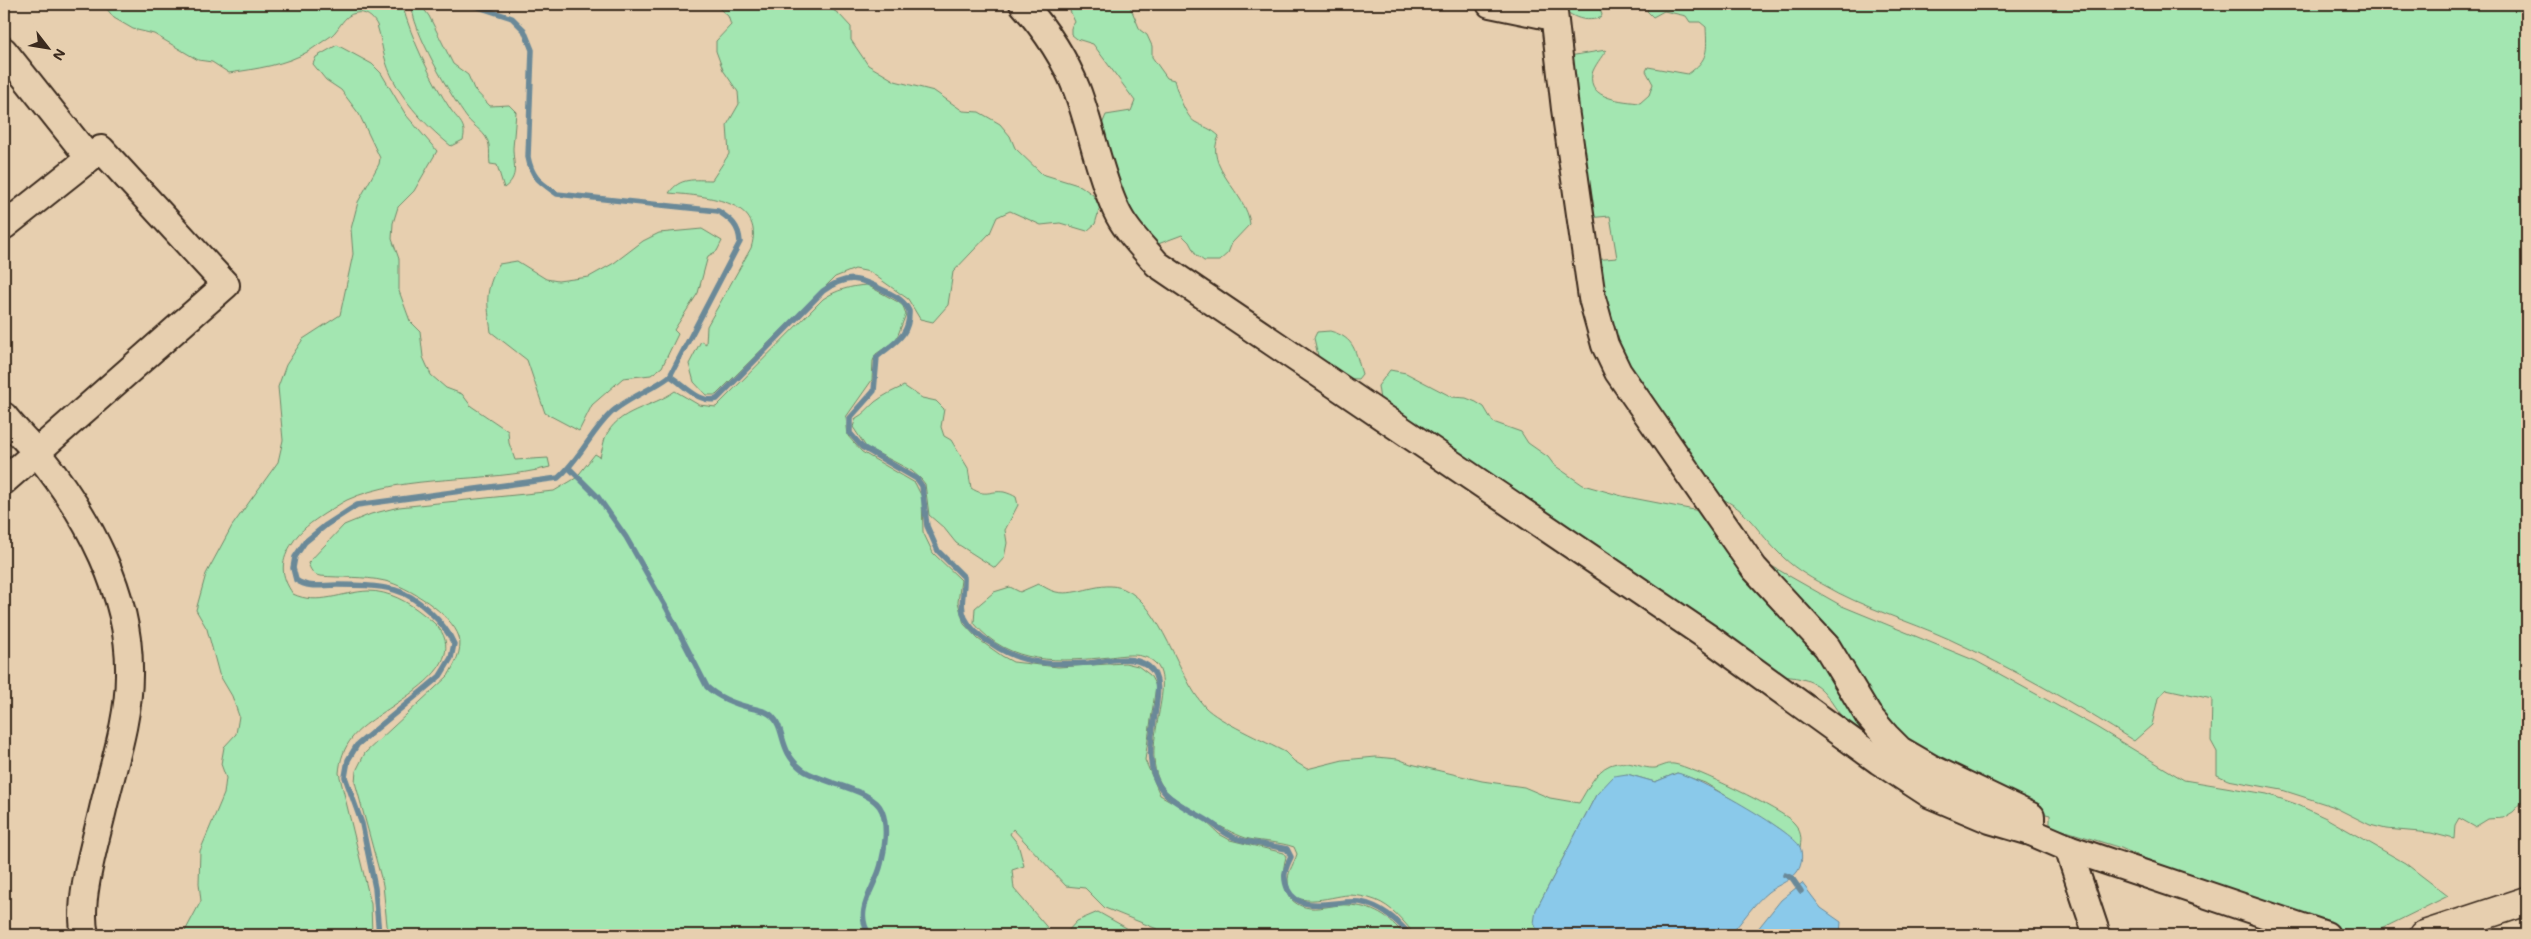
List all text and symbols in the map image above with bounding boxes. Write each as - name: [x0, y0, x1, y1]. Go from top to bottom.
- north arrow: [22, 22, 72, 72]
- text: N: [49, 45, 70, 64]

